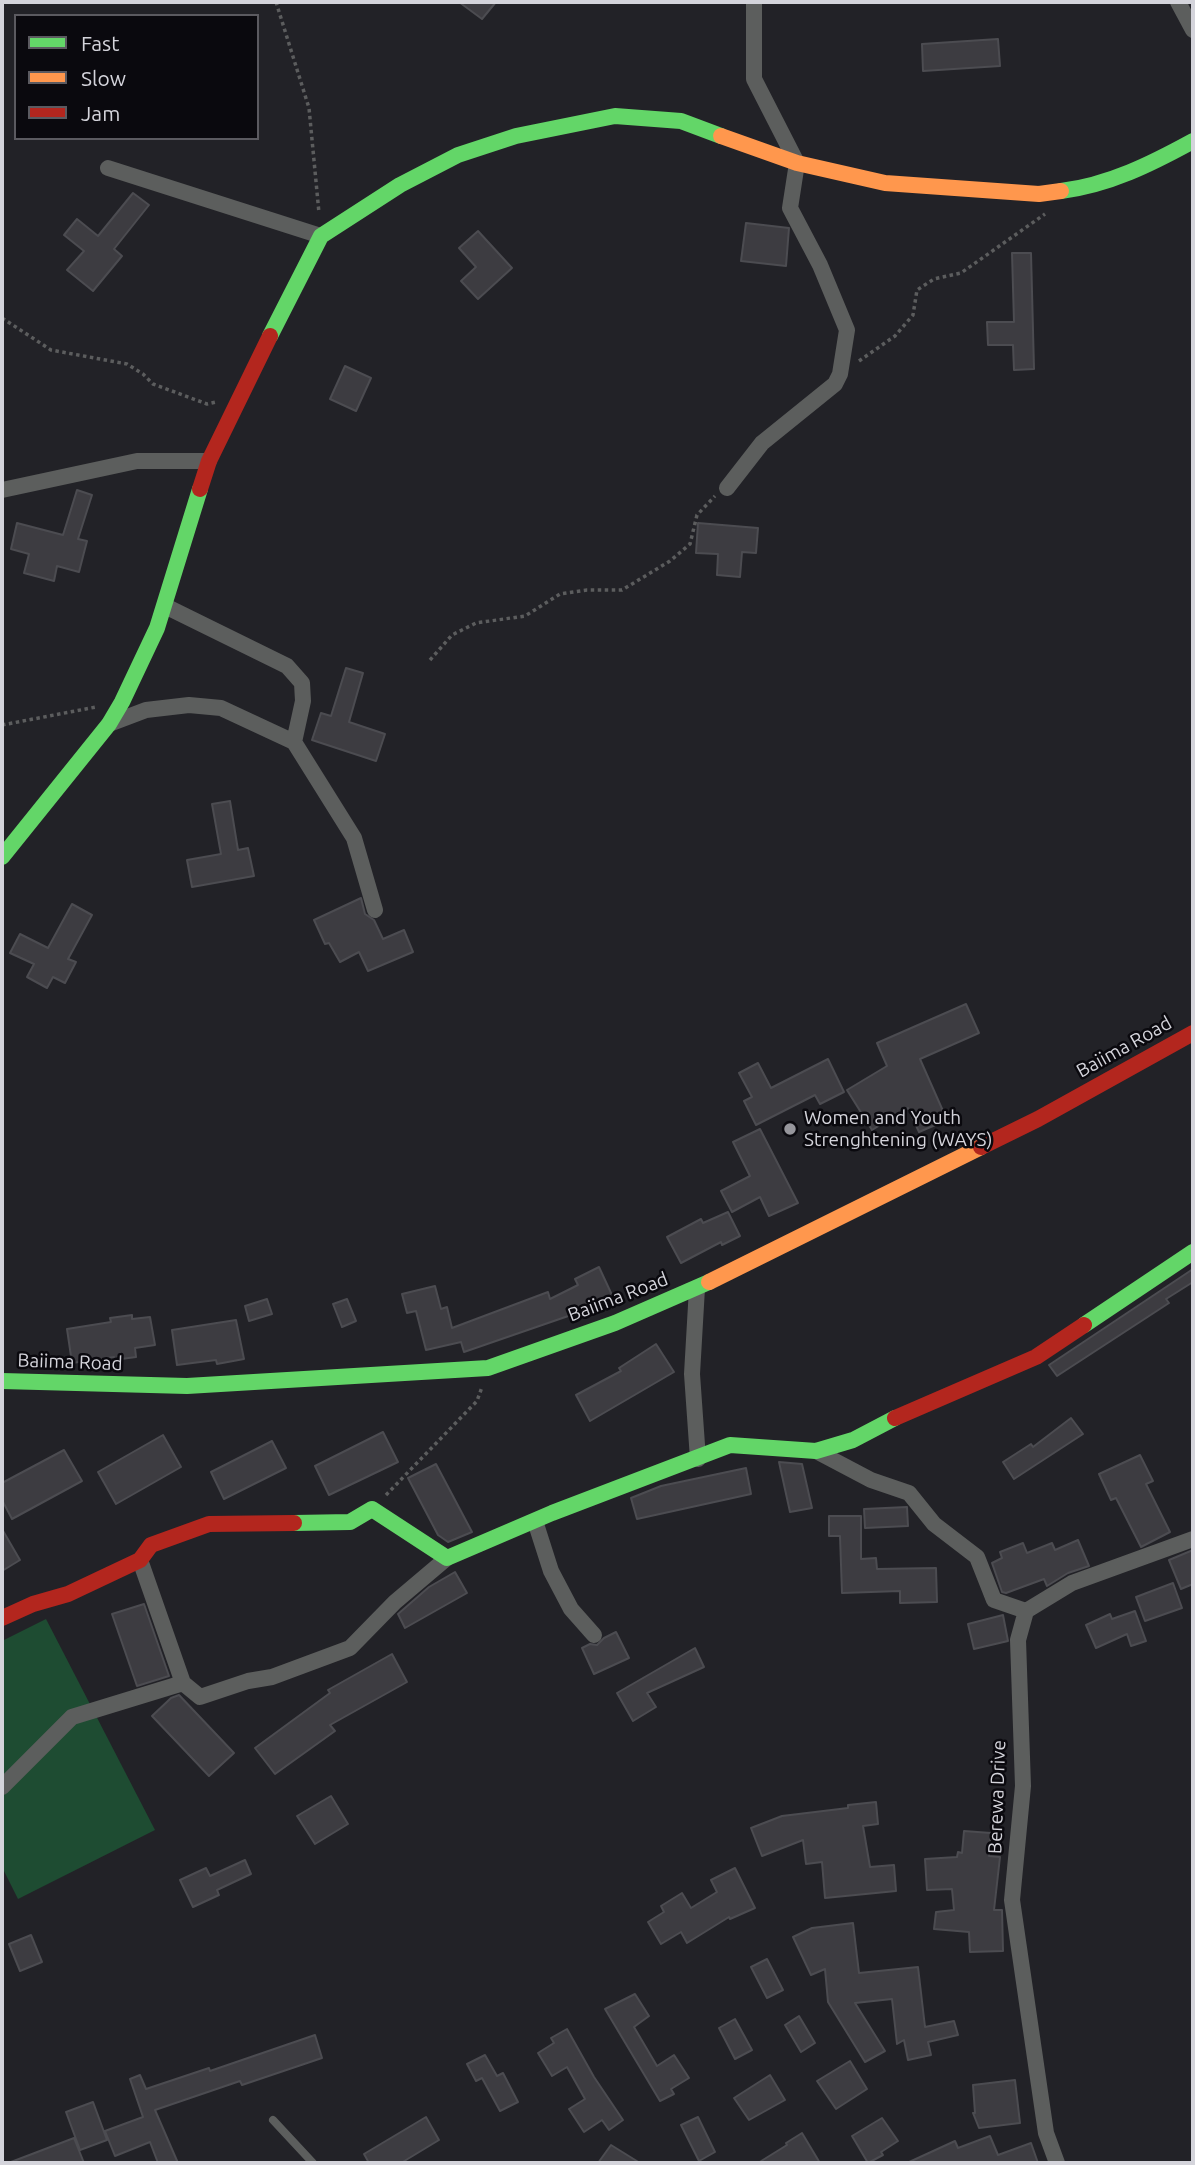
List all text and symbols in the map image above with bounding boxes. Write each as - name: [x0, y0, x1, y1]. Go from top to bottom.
- legend: [14, 14, 259, 140]
- text: Fast: [81, 31, 119, 55]
- text: Slow: [81, 66, 126, 90]
- text: Jam: [81, 101, 120, 125]
- street label: Baiima Road: [1072, 1011, 1176, 1083]
- place label: Women and Youth Strenghtening (WAYS): [804, 1107, 993, 1151]
- marker: Women and Youth Strenghtening (WAYS): [782, 1121, 798, 1137]
- street label: Baiima Road: [565, 1267, 671, 1327]
- street label: Baiima Road: [17, 1349, 123, 1375]
- street label: Berewa Drive: [984, 1740, 1010, 1854]

